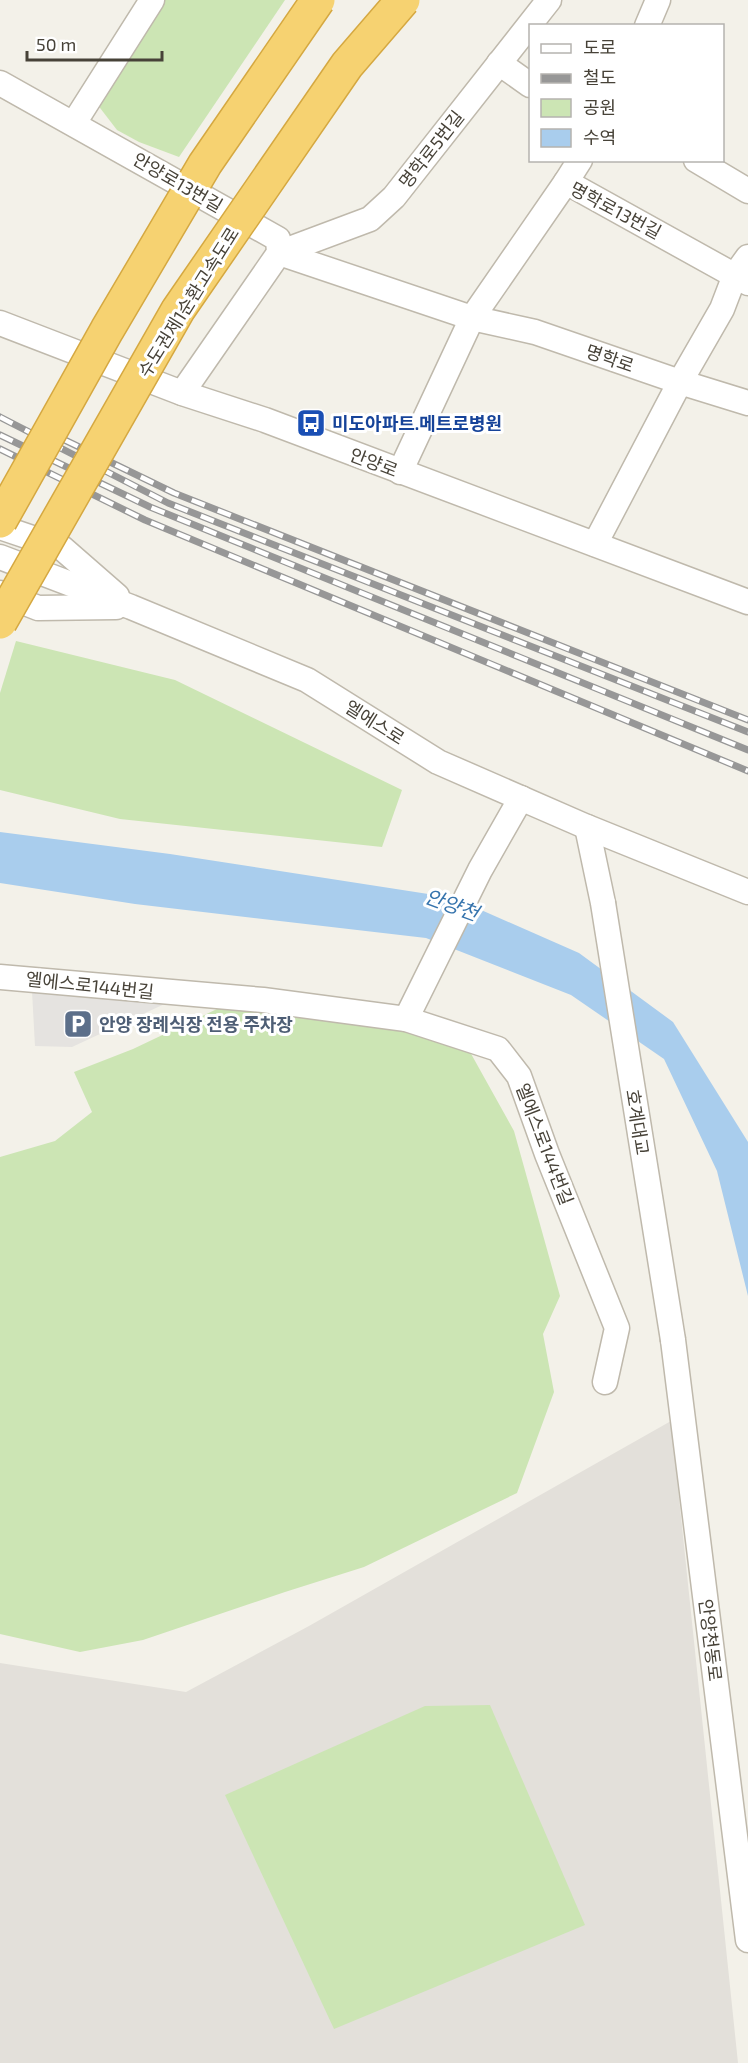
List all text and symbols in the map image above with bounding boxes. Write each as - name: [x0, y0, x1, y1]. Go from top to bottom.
- scale bar: [27, 24, 162, 62]
- legend: [529, 24, 724, 162]
- text: 50 m: [36, 33, 76, 55]
- text: 도로: [583, 36, 616, 58]
- text: 철도: [583, 66, 616, 88]
- text: 공원: [583, 96, 616, 118]
- street label: 명학로5번길: [394, 106, 468, 192]
- text: 수역: [583, 126, 616, 148]
- street label: 안양로13번길: [129, 147, 227, 217]
- street label: 명학로13번길: [567, 177, 665, 243]
- street label: 수도권제1순환고속도로: [133, 223, 243, 381]
- street label: 명학로: [583, 340, 637, 376]
- bus stop icon: 미도아파트.메트로병원: [295, 407, 327, 439]
- place label: 미도아파트.메트로병원: [332, 412, 502, 434]
- street label: 안양로: [347, 443, 401, 481]
- street label: 엘에스로: [341, 695, 409, 749]
- water label: 안양천: [422, 883, 484, 926]
- street label: 엘에스로144번길: [25, 967, 155, 1003]
- parking icon: 안양 장례식장 전용 주차장: [62, 1008, 94, 1040]
- place label: 안양 장례식장 전용 주차장: [99, 1013, 293, 1035]
- street label: 엘에스로144번길: [512, 1080, 578, 1208]
- street label: 호계대교: [622, 1088, 654, 1156]
- street label: 안양천동로: [695, 1598, 727, 1682]

